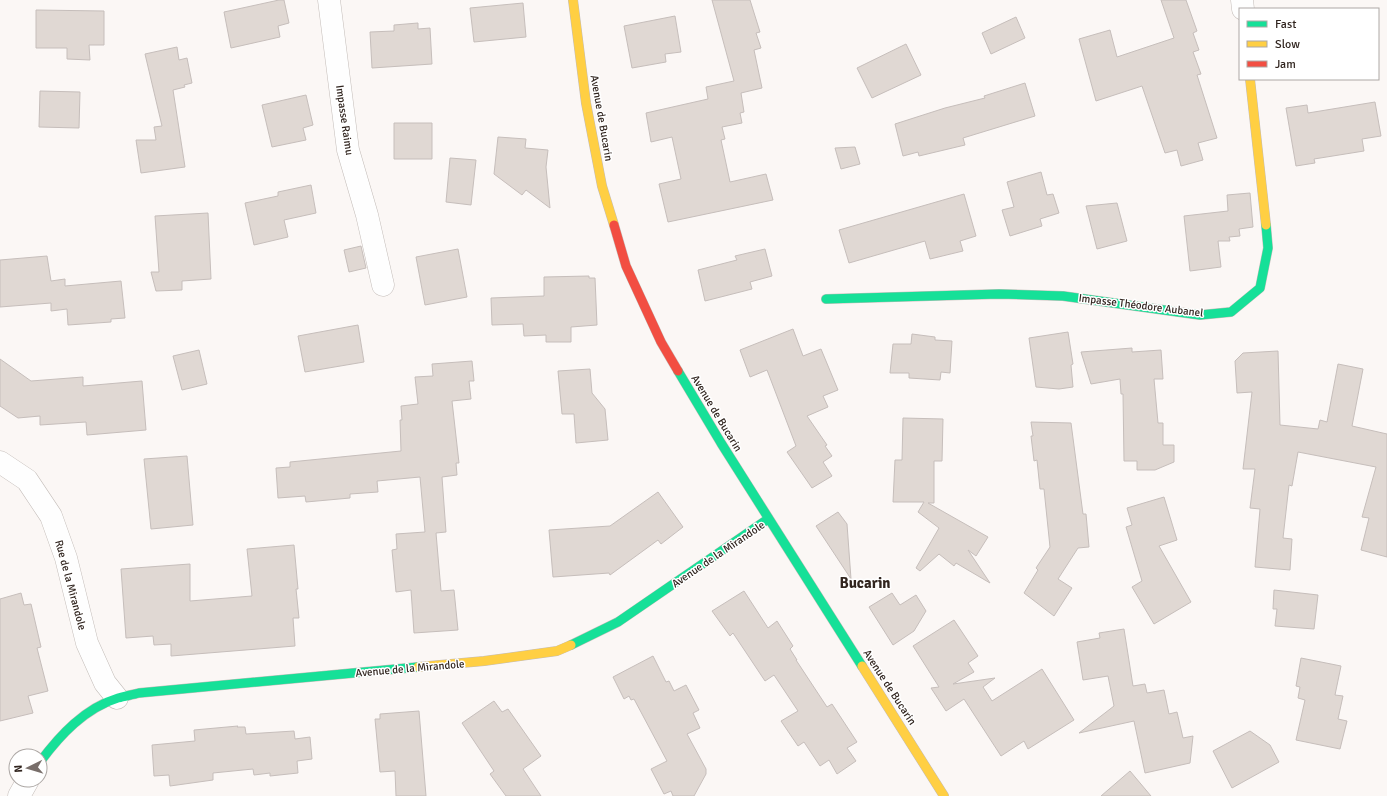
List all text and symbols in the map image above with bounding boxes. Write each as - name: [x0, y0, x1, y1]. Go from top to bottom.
- legend: [1239, 8, 1379, 80]
- text: Fast: [1275, 17, 1296, 32]
- text: Slow: [1275, 37, 1300, 52]
- text: Jam: [1275, 57, 1296, 72]
- street label: Avenue de Bucarin: [588, 74, 615, 162]
- street label: Impasse Raimu: [333, 84, 356, 156]
- street label: Impasse Théodore Aubanel: [1078, 291, 1204, 320]
- street label: Avenue de Bucarin: [689, 373, 745, 454]
- street label: Avenue de la Mirandole: [669, 518, 767, 590]
- street label: Rue de la Mirandole: [52, 539, 89, 632]
- district label: Bucarin: [839, 574, 891, 592]
- street label: Avenue de Bucarin: [860, 647, 919, 727]
- street label: Avenue de la Mirandole: [355, 657, 465, 680]
- north arrow: [8, 748, 48, 788]
- text: N: [12, 764, 25, 773]

